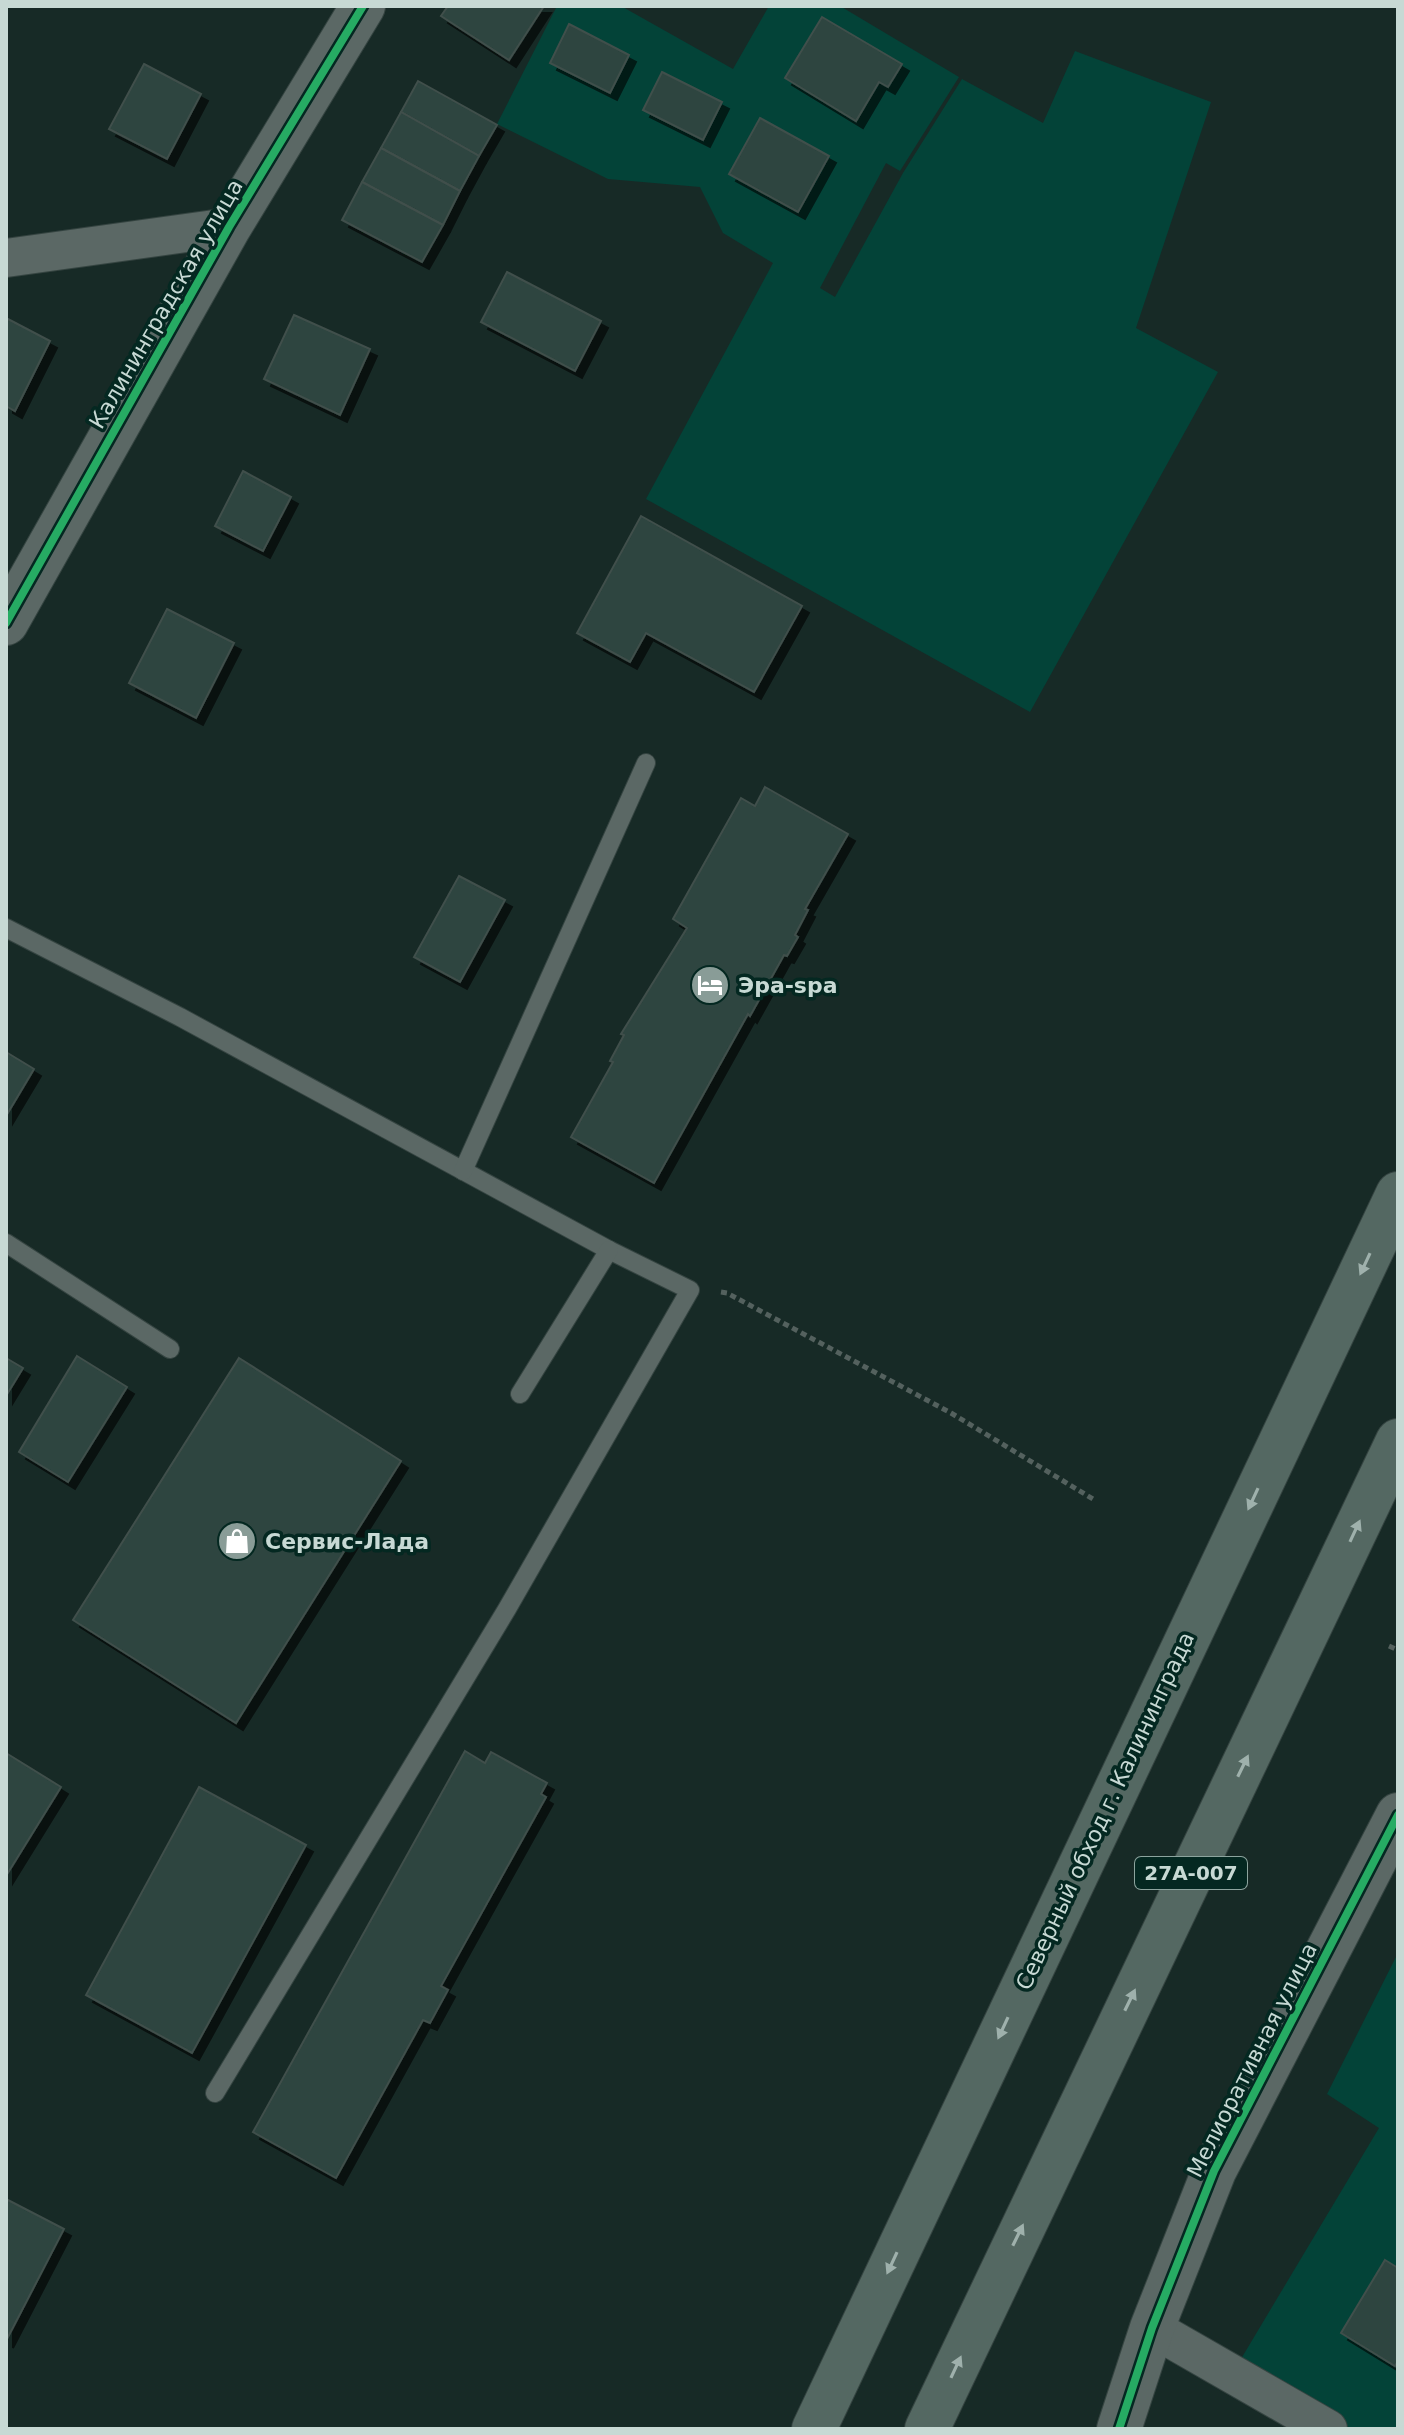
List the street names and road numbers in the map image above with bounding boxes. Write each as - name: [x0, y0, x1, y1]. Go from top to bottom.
- street label: Калининградская улица: [84, 175, 248, 433]
- street label: Северный обход г. Калининграда: [1011, 1628, 1199, 1994]
- road number: 27А-007: [1135, 1857, 1247, 1889]
- street label: Мелиоративная улица: [1182, 1939, 1322, 2181]

